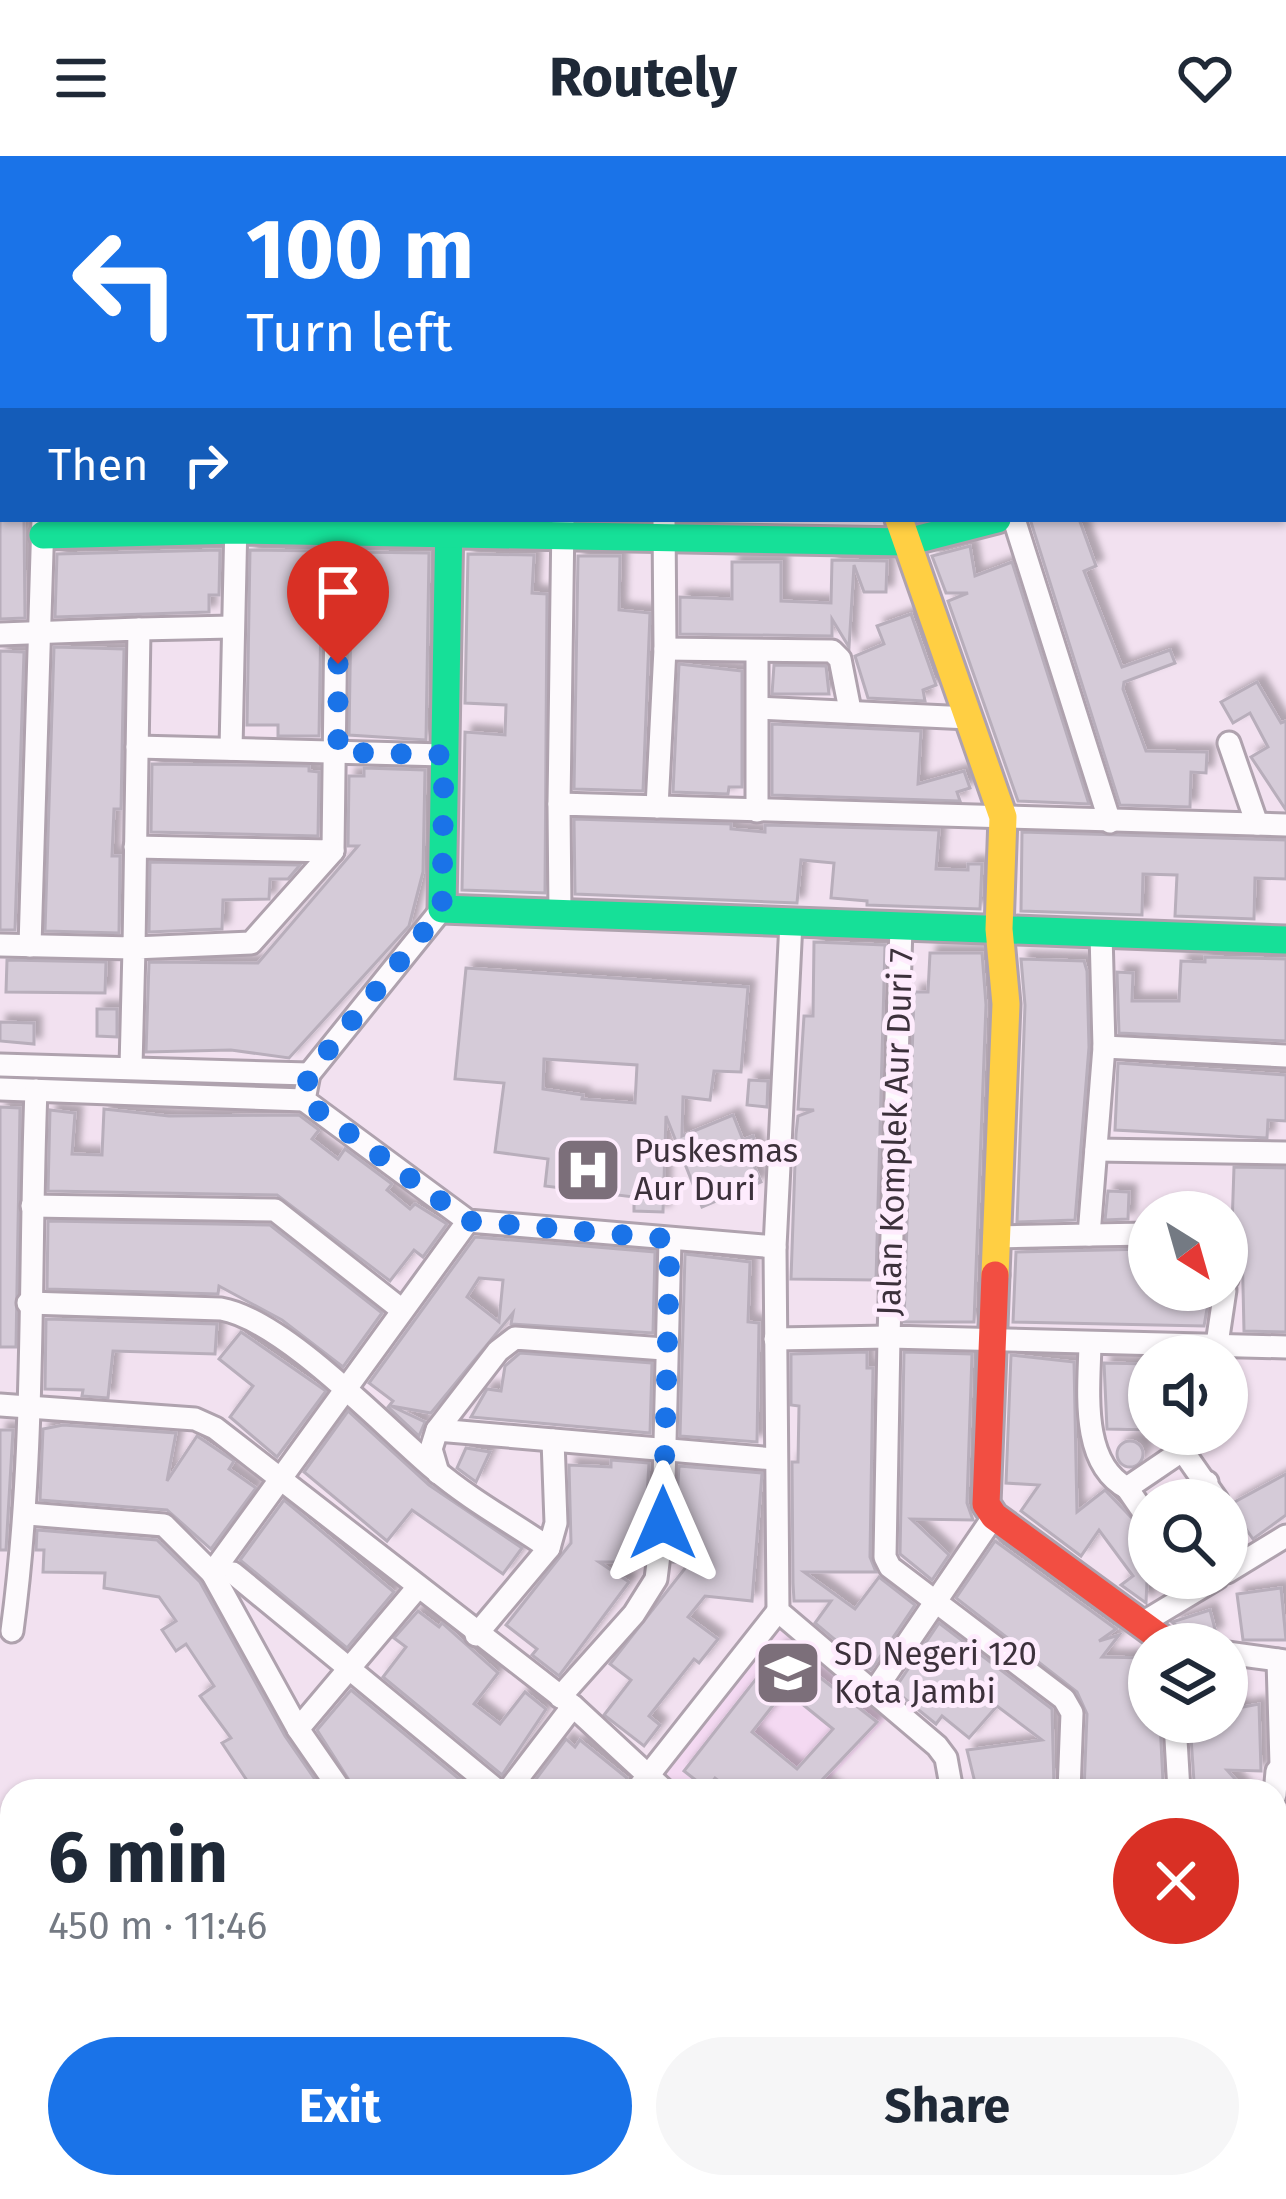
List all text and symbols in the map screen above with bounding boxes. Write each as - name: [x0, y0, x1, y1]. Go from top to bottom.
- icon: menu: [48, 45, 114, 111]
- icon: heart: [1172, 45, 1238, 111]
- text: Routely: [549, 46, 737, 110]
- text: 100 m: [246, 199, 474, 300]
- icon: left: [48, 204, 204, 360]
- text: Turn left: [246, 301, 453, 365]
- icon: right: [173, 432, 239, 498]
- text: Then: [48, 438, 149, 492]
- pin: [287, 541, 389, 664]
- icon: arrive: [305, 559, 371, 625]
- street label: Jalan Komplek Aur Duri 7: [869, 947, 921, 1317]
- place label: Puskesmas Aur Duri: [634, 1131, 798, 1209]
- hospital icon: Puskesmas Aur Duri: [553, 1135, 623, 1205]
- north arrow: [1128, 1191, 1248, 1311]
- map controls: [1128, 1191, 1248, 1743]
- button: sound: [1128, 1335, 1248, 1455]
- position arrow: [600, 1460, 726, 1586]
- button: search: [1128, 1479, 1248, 1599]
- button: layers: [1128, 1623, 1248, 1743]
- place label: SD Negeri 120 Kota Jambi: [834, 1634, 1037, 1712]
- school or university icon: SD Negeri 120 Kota Jambi: [753, 1638, 823, 1708]
- text: 6 min: [48, 1815, 228, 1901]
- button: close: [1113, 1818, 1239, 1944]
- text: 450 m · 11:46: [48, 1903, 267, 1949]
- button: Exit: [48, 2037, 632, 2175]
- button: Share: [656, 2037, 1239, 2175]

